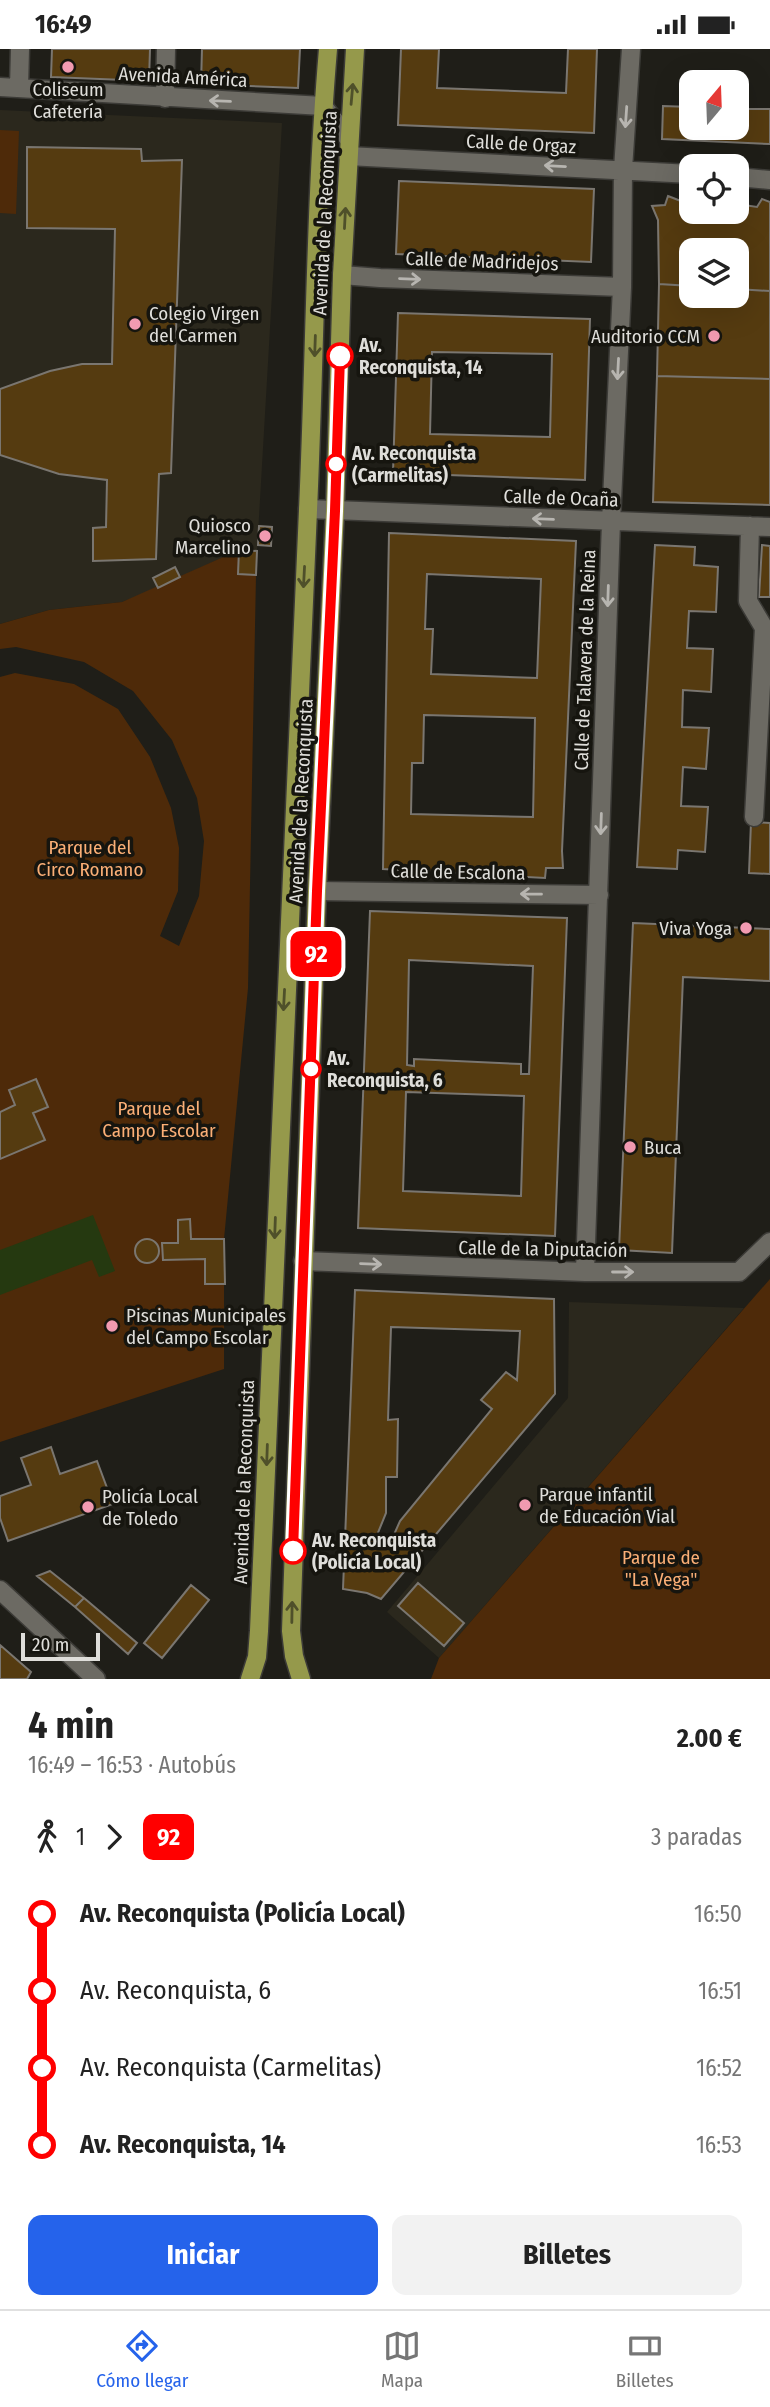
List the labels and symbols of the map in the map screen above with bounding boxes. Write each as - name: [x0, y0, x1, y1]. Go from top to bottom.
- marker: Coliseum Cafetería: [60, 59, 76, 75]
- street label: Avenida América: [118, 62, 248, 92]
- north arrow: [679, 70, 749, 140]
- place label: Coliseum Cafetería: [32, 78, 104, 123]
- one-way arrow: [346, 83, 359, 106]
- one-way arrow: [209, 94, 232, 107]
- one-way arrow: [619, 105, 632, 128]
- street label: Avenida de la Reconquista: [308, 110, 342, 316]
- street label: Calle de Orgaz: [465, 130, 577, 158]
- one-way arrow: [543, 160, 566, 173]
- one-way arrow: [339, 207, 352, 229]
- street label: Calle de Madridejos: [405, 247, 559, 275]
- one-way arrow: [398, 273, 421, 286]
- place label: Colegio Virgen del Carmen: [149, 302, 260, 347]
- marker: Colegio Virgen del Carmen: [127, 316, 143, 332]
- place label: Auditorio CCM: [591, 325, 700, 348]
- marker: Auditorio CCM: [706, 328, 722, 344]
- one-way arrow: [308, 334, 321, 357]
- place label: Av. Reconquista, 14: [358, 334, 483, 379]
- marker: Av. Reconquista, 14: [327, 343, 353, 369]
- one-way arrow: [611, 357, 624, 380]
- place label: Av. Reconquista (Carmelitas): [351, 442, 476, 487]
- marker: Av. Reconquista (Carmelitas): [326, 454, 346, 474]
- street label: Calle de Ocaña: [503, 485, 619, 511]
- one-way arrow: [531, 512, 554, 525]
- place label: Quiosco Marcelino: [175, 514, 251, 559]
- marker: Quiosco Marcelino: [257, 528, 273, 544]
- street label: Calle de Talavera de la Reina: [570, 549, 600, 771]
- one-way arrow: [298, 566, 311, 589]
- one-way arrow: [602, 584, 615, 607]
- street label: Avenida de la Reconquista: [284, 698, 318, 904]
- one-way arrow: [594, 812, 607, 835]
- park label: Parque del Circo Romano: [37, 836, 143, 881]
- street label: Calle de Escalona: [390, 859, 526, 885]
- one-way arrow: [519, 887, 542, 901]
- place label: Viva Yoga: [659, 917, 732, 940]
- marker: Viva Yoga: [738, 920, 754, 936]
- line badge: 92: [284, 931, 348, 977]
- one-way arrow: [278, 989, 291, 1012]
- place label: Av. Reconquista, 6: [326, 1047, 443, 1092]
- marker: Av. Reconquista, 6: [301, 1059, 321, 1079]
- park label: Parque del Campo Escolar: [102, 1097, 216, 1142]
- place label: Buca: [644, 1136, 682, 1159]
- marker: Buca: [622, 1139, 638, 1155]
- one-way arrow: [269, 1216, 282, 1239]
- street label: Calle de la Diputación: [458, 1236, 628, 1262]
- one-way arrow: [360, 1258, 383, 1271]
- one-way arrow: [611, 1265, 634, 1279]
- place label: Piscinas Municipales del Campo Escolar: [126, 1304, 286, 1349]
- marker: Piscinas Municipales del Campo Escolar: [104, 1318, 120, 1334]
- street label: Avenida de la Reconquista: [229, 1379, 259, 1585]
- one-way arrow: [260, 1443, 273, 1466]
- place label: Parque infantil de Educación Vial: [539, 1483, 675, 1528]
- place label: Policía Local de Toledo: [102, 1485, 198, 1530]
- marker: Parque infantil de Educación Vial: [517, 1497, 533, 1513]
- marker: Policía Local de Toledo: [80, 1499, 96, 1515]
- place label: Av. Reconquista (Policía Local): [311, 1529, 436, 1574]
- marker: Av. Reconquista (Policía Local): [280, 1538, 306, 1564]
- park label: Parque de "La Vega": [622, 1546, 700, 1591]
- one-way arrow: [285, 1601, 299, 1624]
- scale bar: [21, 1630, 100, 1662]

